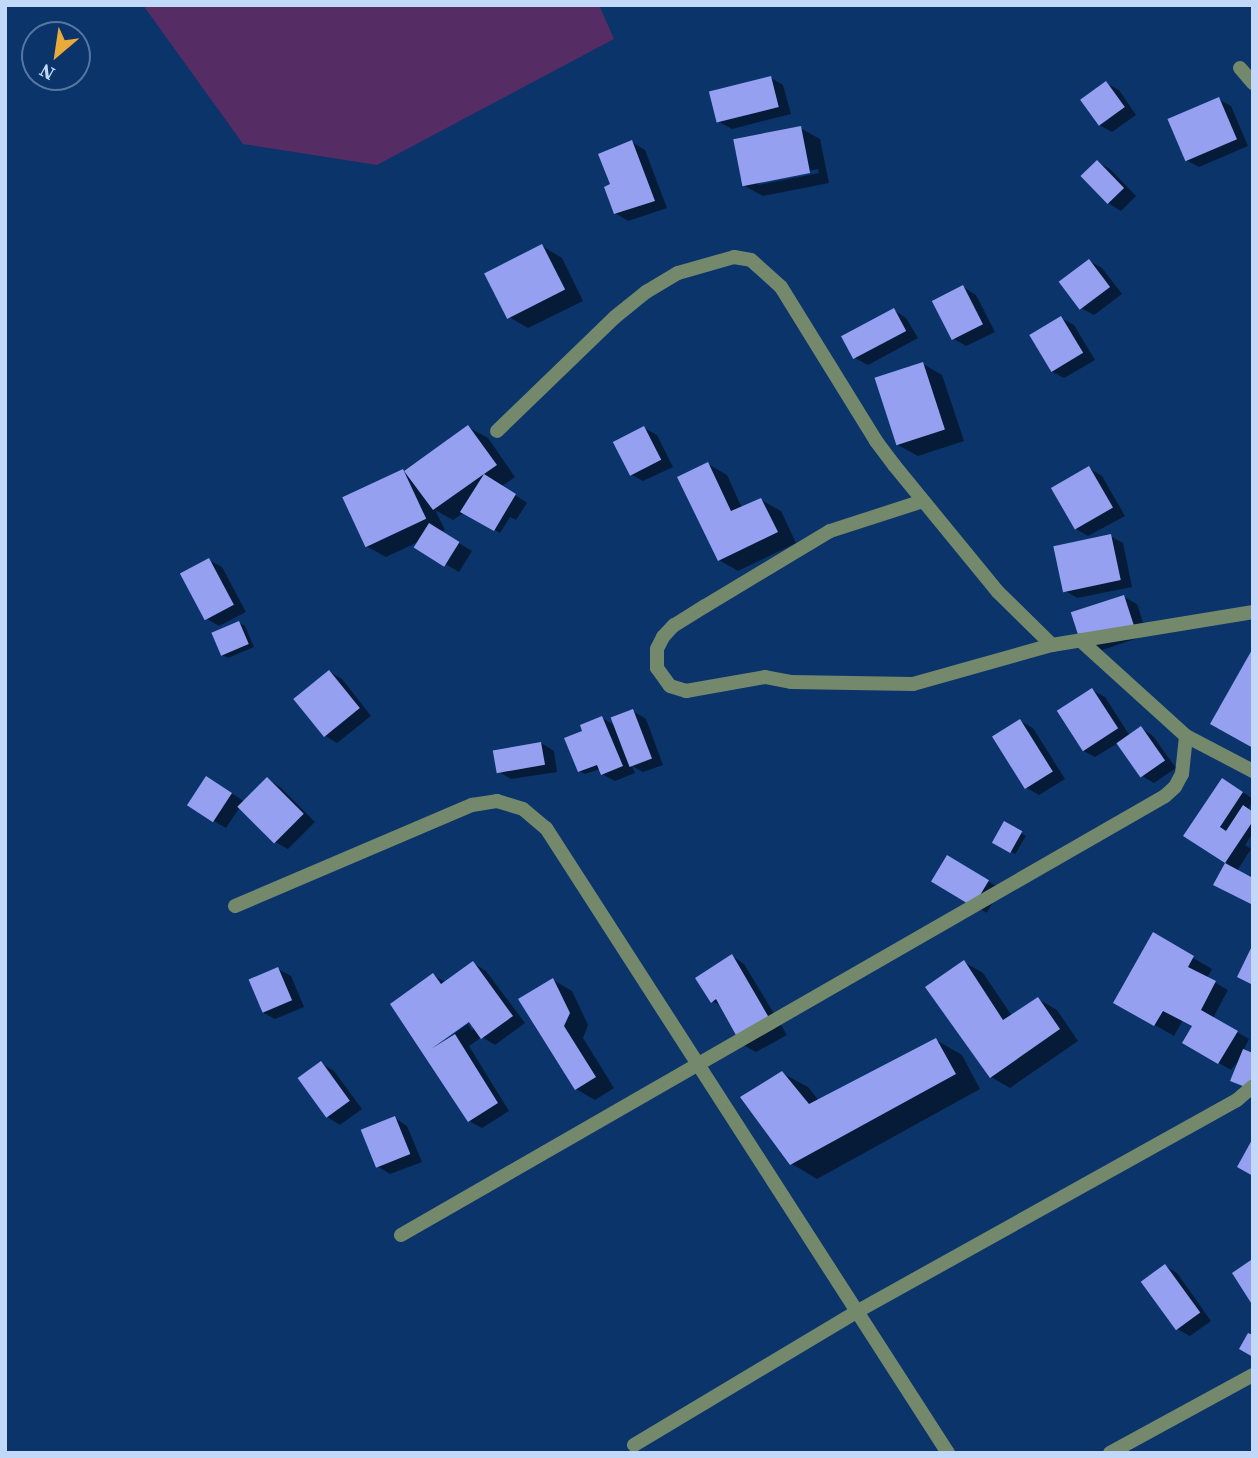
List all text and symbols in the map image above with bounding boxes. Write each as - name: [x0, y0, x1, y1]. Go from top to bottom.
- north arrow: [21, 21, 91, 91]
- text: N: [34, 58, 59, 87]

